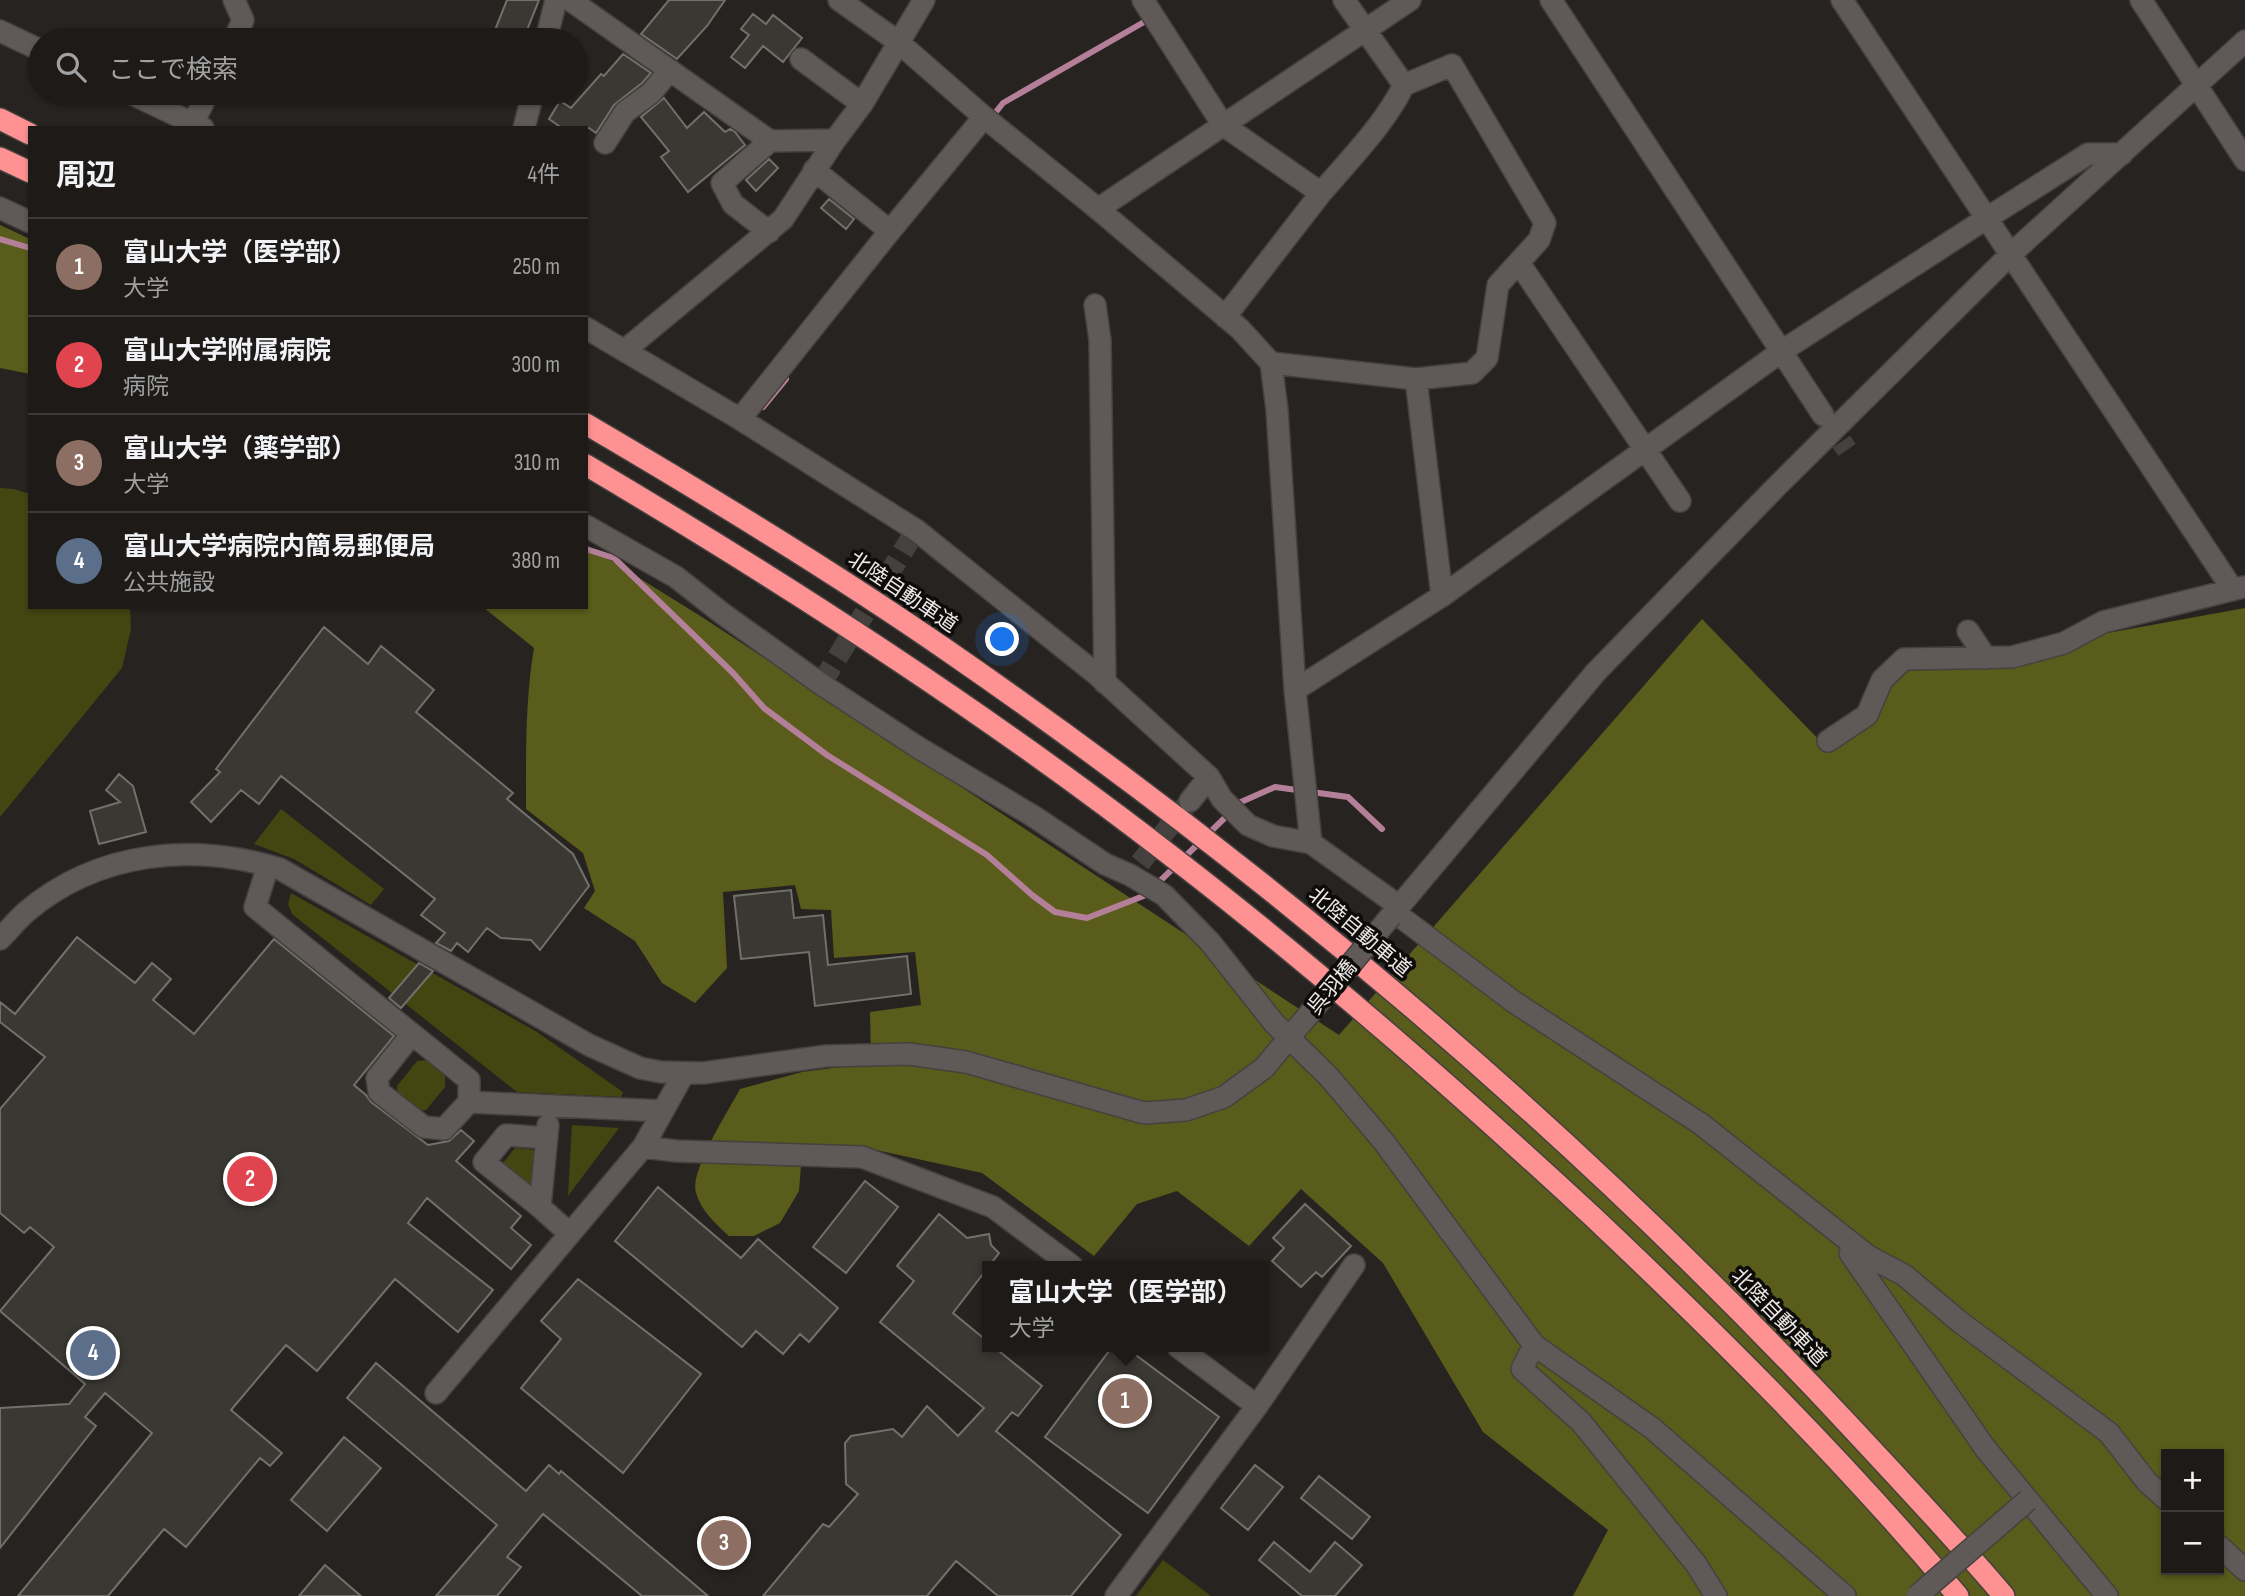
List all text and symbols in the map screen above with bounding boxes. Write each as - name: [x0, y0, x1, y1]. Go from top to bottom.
- search box: [28, 28, 588, 105]
- icon: search: [52, 48, 90, 86]
- text: ここで検索: [108, 55, 238, 86]
- text: 周辺: [56, 158, 116, 194]
- text: 4件: [527, 161, 560, 189]
- text: 富山大学（医学部）: [123, 238, 357, 269]
- text: 1: [74, 253, 84, 281]
- text: 250 m: [513, 253, 560, 281]
- text: 大学: [123, 275, 169, 303]
- text: 富山大学附属病院: [123, 336, 331, 367]
- text: 2: [74, 351, 84, 379]
- text: 300 m: [511, 351, 560, 379]
- text: 病院: [123, 373, 169, 401]
- text: 富山大学（薬学部）: [123, 434, 357, 465]
- text: 3: [74, 449, 84, 477]
- text: 310 m: [514, 449, 560, 477]
- text: 大学: [123, 471, 169, 499]
- text: 富山大学病院内簡易郵便局: [123, 532, 435, 563]
- text: 4: [74, 547, 84, 575]
- text: 380 m: [512, 547, 560, 575]
- street label: 北陸自動車道: [844, 547, 962, 638]
- text: 公共施設: [123, 569, 215, 597]
- your location: [985, 622, 1019, 656]
- street label: 北陸自動車道: [1303, 882, 1416, 982]
- street label: 呉羽橋: [1303, 955, 1362, 1019]
- pin: 2: [227, 1153, 273, 1205]
- popup: [982, 1261, 1269, 1352]
- street label: 北陸自動車道: [1726, 1263, 1831, 1371]
- text: 富山大学（医学部）: [1008, 1278, 1243, 1309]
- text: 大学: [1008, 1315, 1054, 1343]
- pin: 4: [70, 1327, 116, 1379]
- pin: 1: [1102, 1375, 1148, 1427]
- map controls: [2161, 1449, 2224, 1575]
- button: +: [2161, 1449, 2224, 1512]
- button: −: [2161, 1512, 2224, 1575]
- pin: 3: [701, 1517, 747, 1569]

